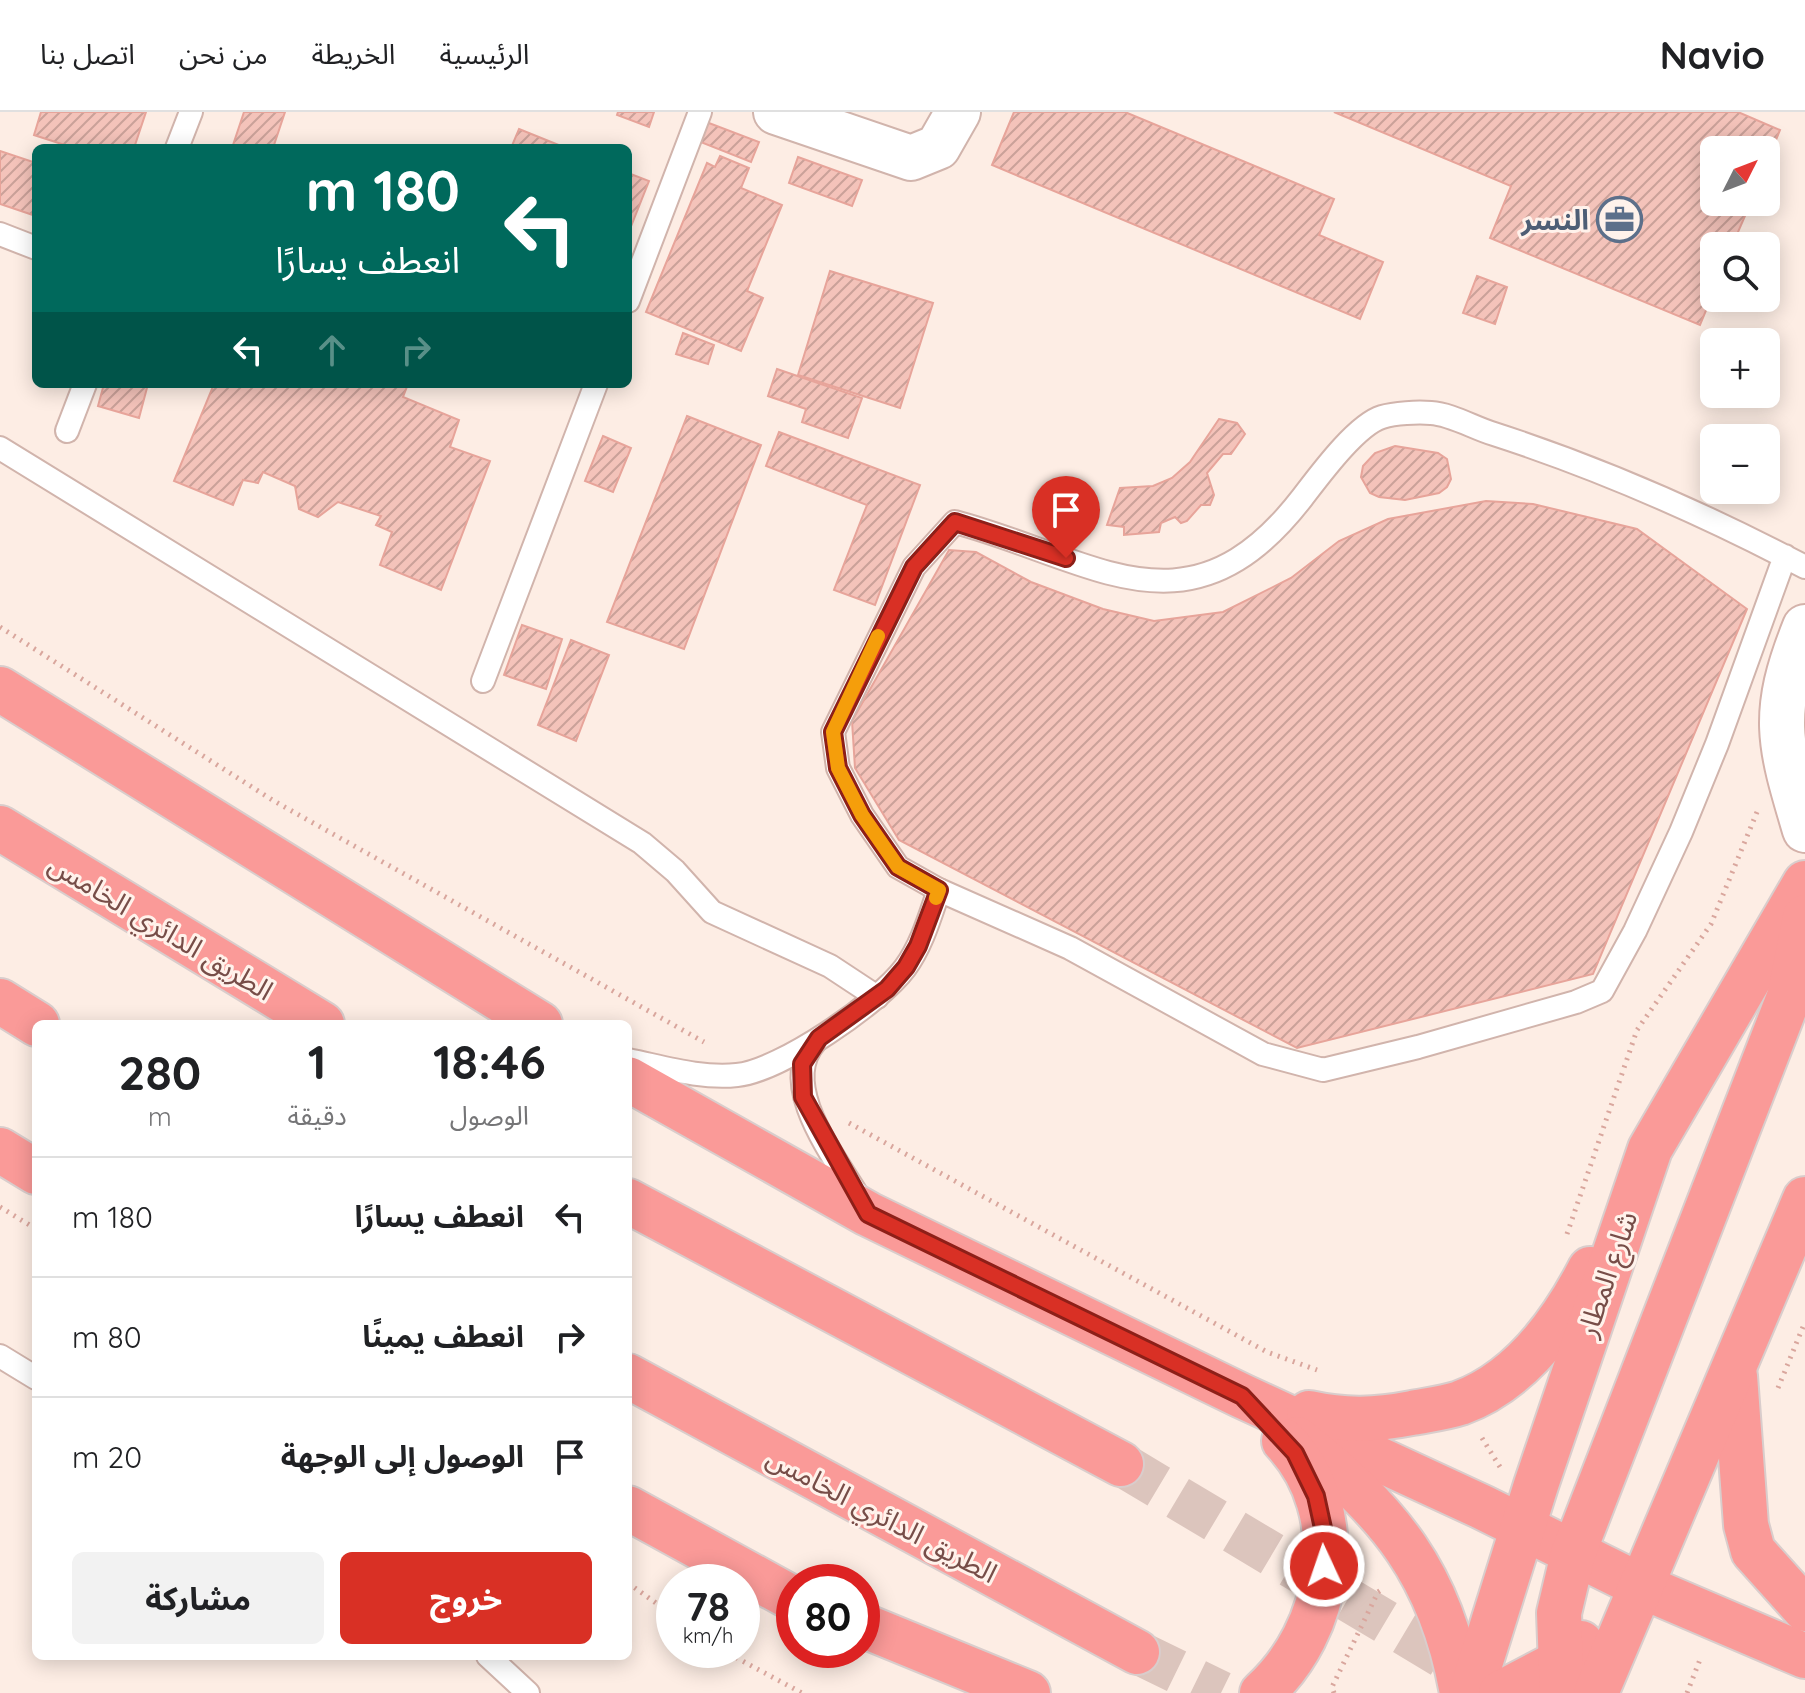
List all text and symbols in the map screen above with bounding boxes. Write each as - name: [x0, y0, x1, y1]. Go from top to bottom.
- text: Navio: [1660, 31, 1765, 79]
- text: اتصل بنا: [40, 36, 135, 71]
- text: من نحن: [179, 36, 268, 71]
- text: الخريطة: [312, 36, 395, 71]
- text: الرئيسية: [439, 36, 530, 71]
- north arrow: [1700, 136, 1780, 216]
- map controls: [1700, 136, 1780, 504]
- text: 180 m: [306, 155, 460, 225]
- icon: left: [488, 176, 592, 280]
- office icon: النسر: [1596, 196, 1644, 244]
- place label: النسر: [1520, 202, 1589, 237]
- button: search: [1700, 232, 1780, 312]
- text: انعطف يسارًا: [275, 237, 460, 282]
- icon: left: [226, 328, 270, 372]
- icon: ahead: [310, 328, 354, 372]
- icon: right: [394, 328, 438, 372]
- button: +: [1700, 328, 1780, 408]
- button: −: [1700, 424, 1780, 504]
- pin: [1032, 476, 1100, 558]
- icon: arrive: [1044, 488, 1088, 532]
- street label: الطريق الدائري الخامس: [40, 846, 280, 1011]
- text: 1: [308, 1031, 326, 1091]
- text: 18:46: [433, 1031, 546, 1091]
- text: 280: [118, 1042, 201, 1102]
- text: دقيقة: [288, 1099, 347, 1132]
- text: الوصول: [450, 1099, 529, 1132]
- text: m: [148, 1100, 172, 1133]
- icon: left: [548, 1195, 592, 1239]
- text: انعطف يسارًا: [354, 1197, 524, 1235]
- text: 180 m: [72, 1198, 153, 1236]
- street label: شارع المطار: [1568, 1206, 1648, 1344]
- icon: right: [548, 1315, 592, 1359]
- text: انعطف يمينًا: [362, 1317, 524, 1355]
- text: 80 m: [72, 1318, 142, 1356]
- icon: arrive: [548, 1435, 592, 1479]
- text: الوصول إلى الوجهة: [281, 1437, 524, 1475]
- text: 20 m: [72, 1438, 142, 1476]
- street label: الطريق الدائري الخامس: [759, 1439, 1003, 1594]
- position arrow: [1282, 1524, 1366, 1608]
- button: مشاركة: [72, 1552, 324, 1644]
- button: خروج: [340, 1552, 592, 1644]
- speed limit sign: 80: [776, 1564, 880, 1668]
- text: 78: [686, 1581, 730, 1631]
- text: km/h: [683, 1623, 733, 1648]

